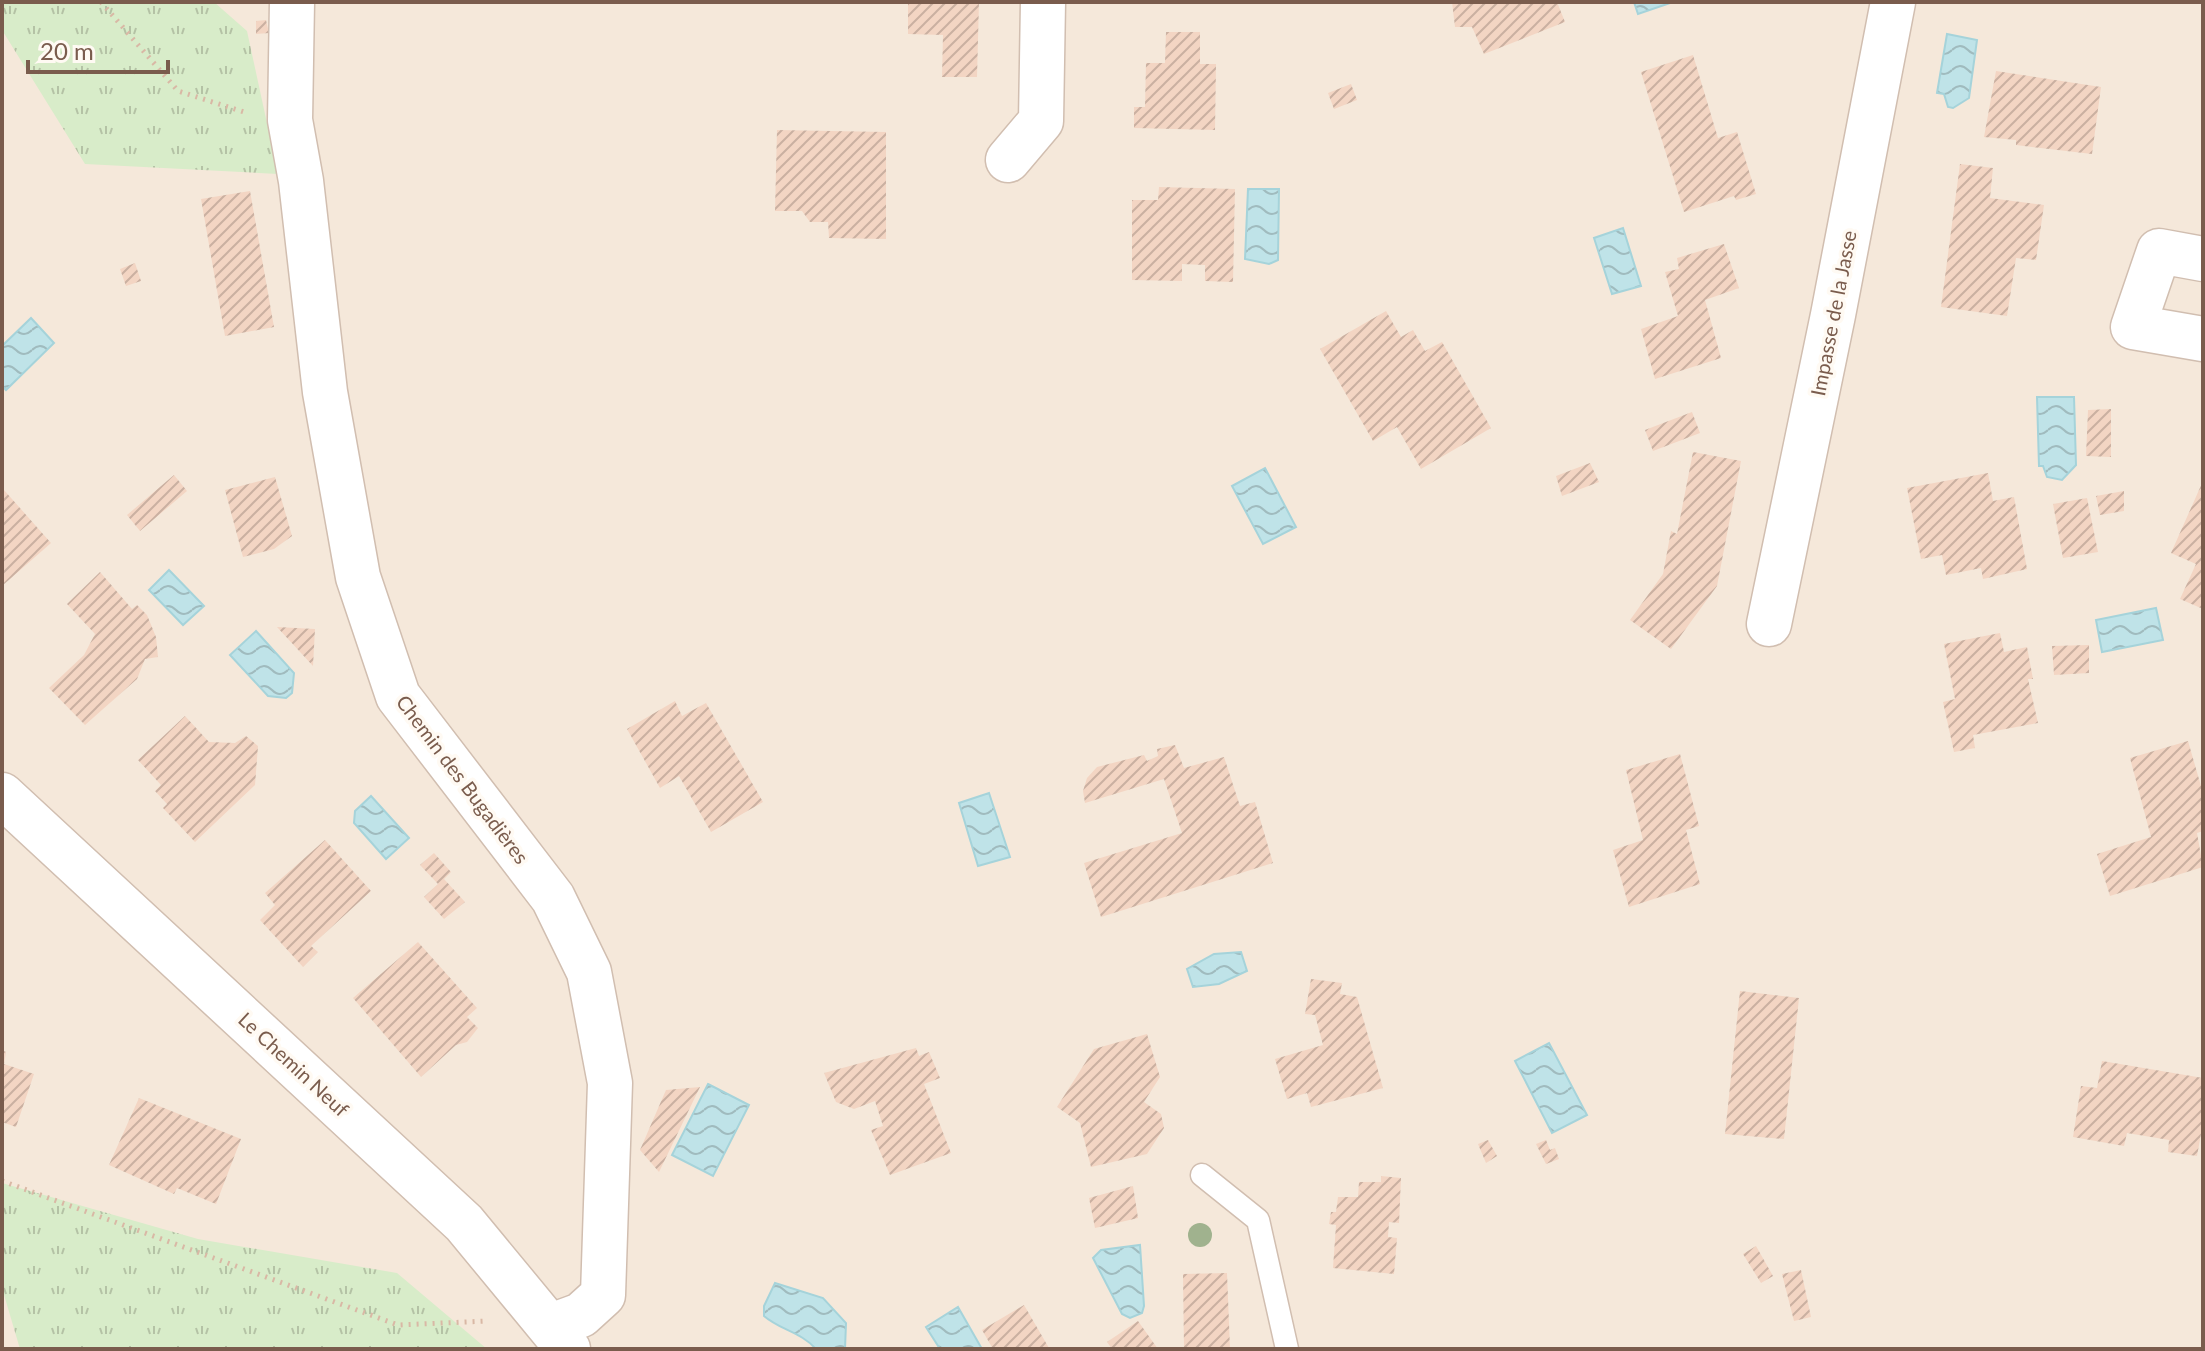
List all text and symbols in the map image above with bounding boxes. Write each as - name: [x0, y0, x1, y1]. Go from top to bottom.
- scale bar: [28, 24, 168, 74]
- text: 20 m: [40, 36, 94, 65]
- street label: Impasse de la Jasse: [1805, 228, 1861, 398]
- street label: Chemin des Bugadières: [392, 690, 534, 868]
- street label: Le Chemin Neuf: [234, 1007, 354, 1121]

